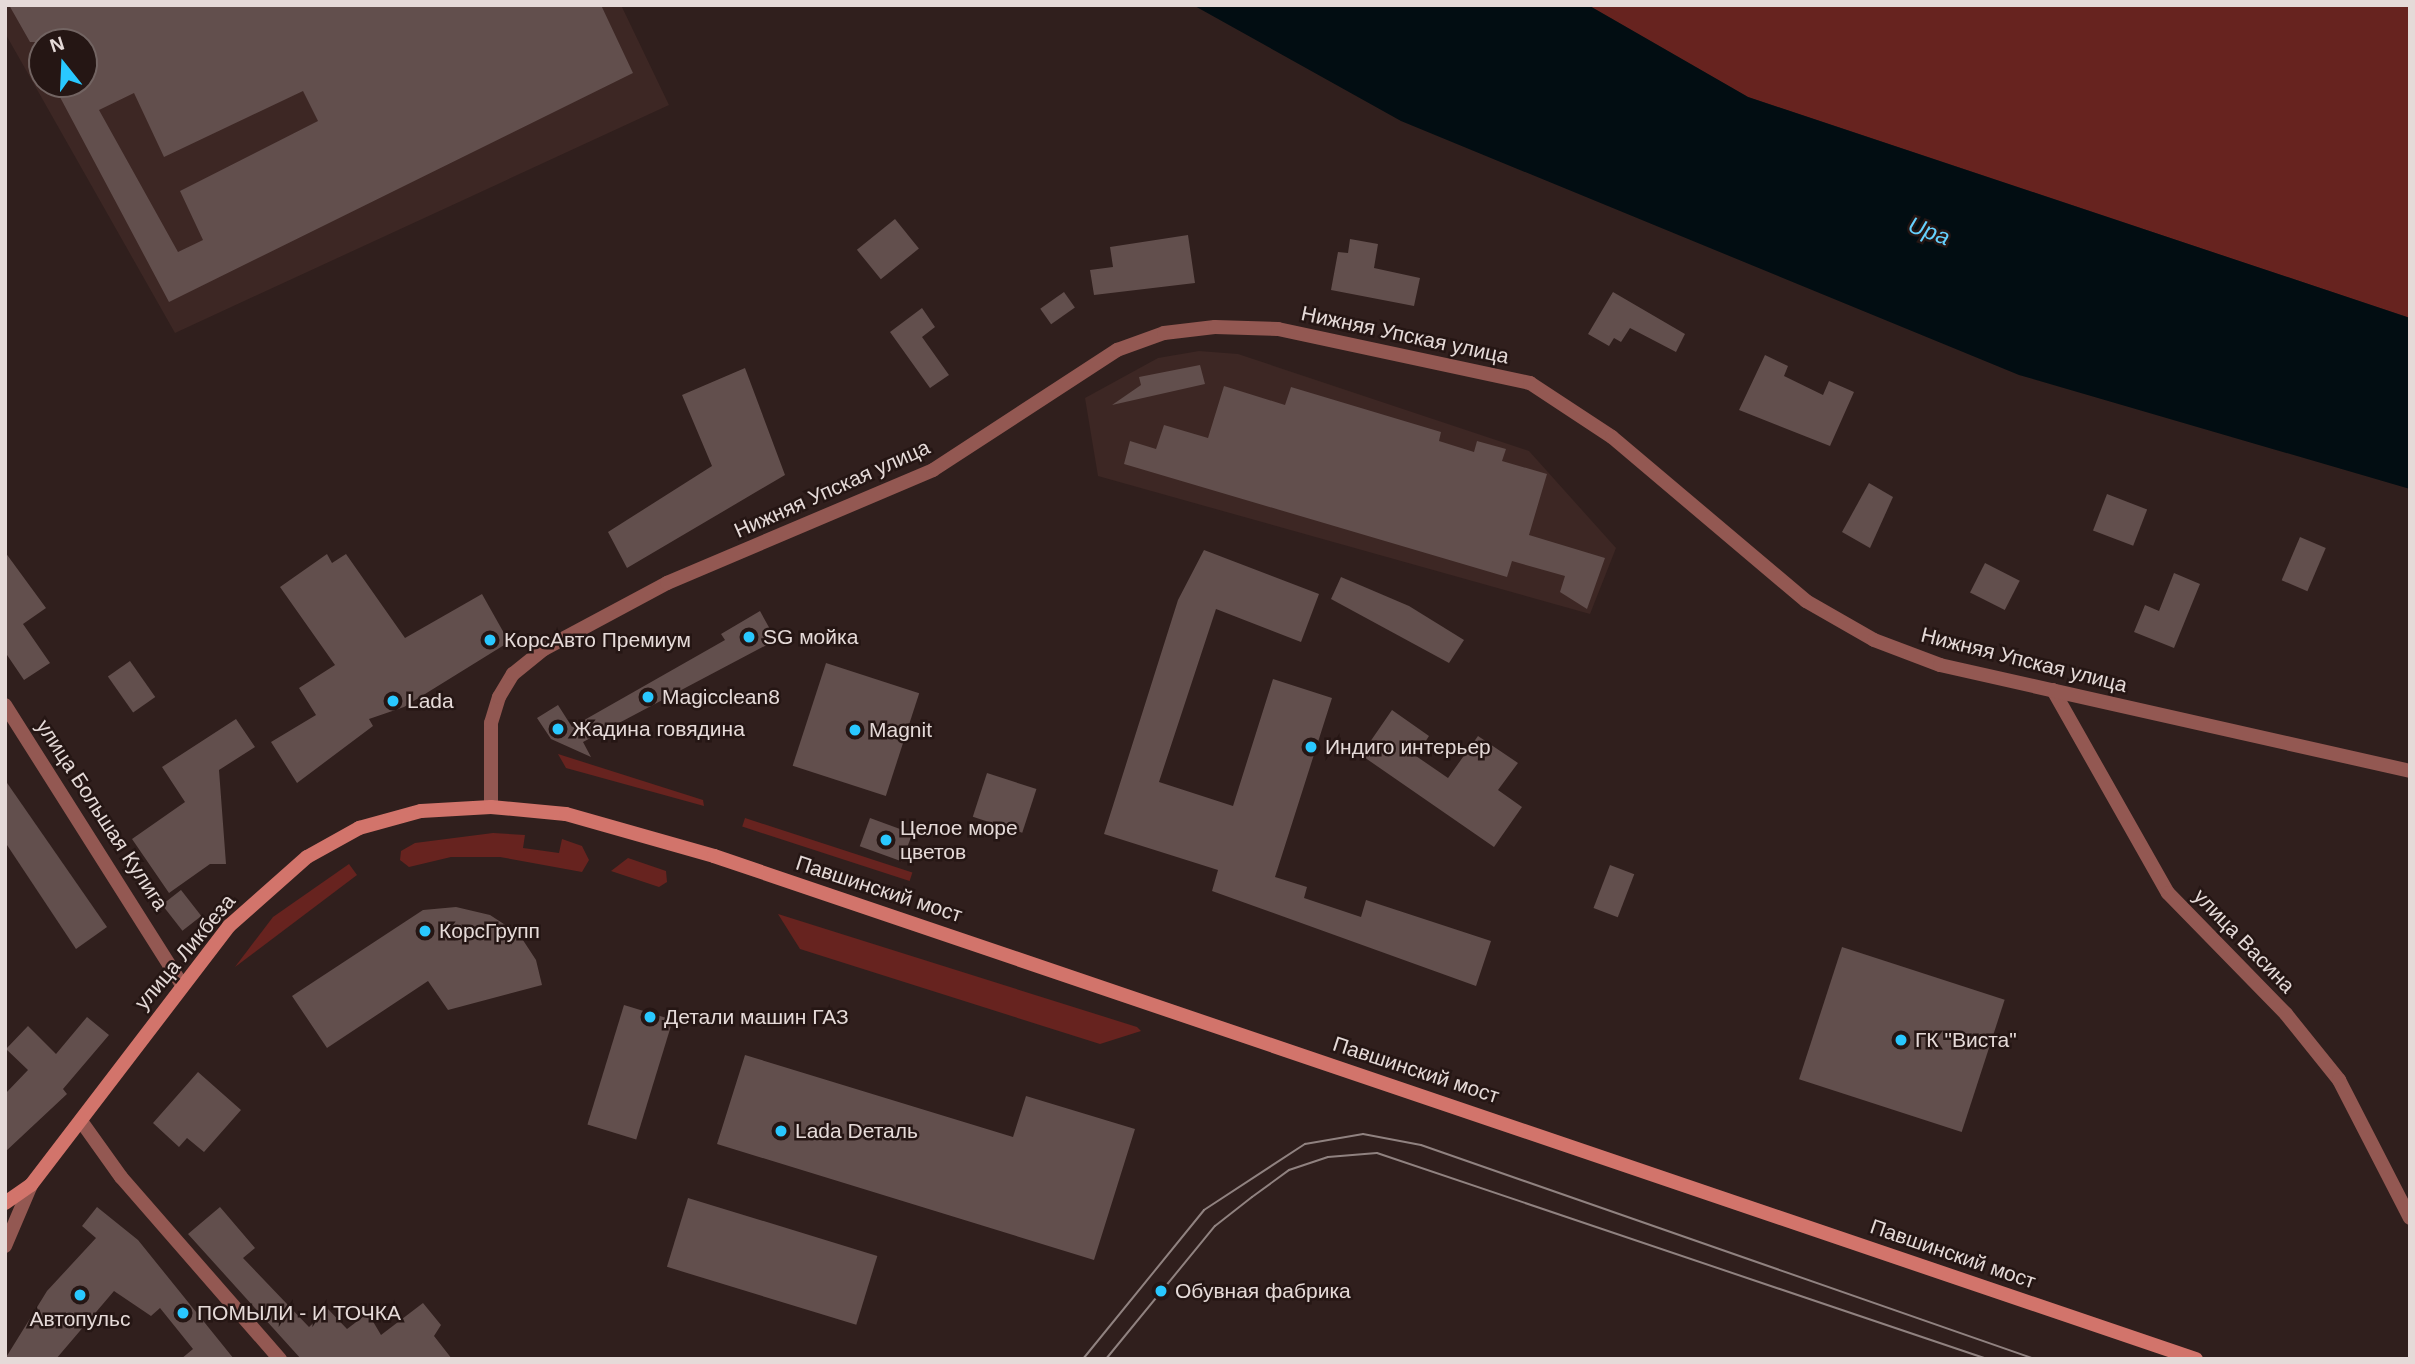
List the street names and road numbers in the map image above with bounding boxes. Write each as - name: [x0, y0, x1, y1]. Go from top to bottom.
- street label: Нижняя Упская улица: [1299, 301, 1511, 369]
- street label: Нижняя Упская улица: [730, 434, 934, 544]
- street label: Нижняя Упская улица: [1918, 622, 2130, 698]
- street label: улица Большая Кулига: [31, 715, 173, 915]
- street label: Павшинский мост: [793, 850, 965, 928]
- street label: улица Васина: [2188, 884, 2300, 998]
- street label: улица Ликбеза: [129, 889, 241, 1015]
- street label: Павшинский мост: [1330, 1031, 1502, 1109]
- street label: Павшинский мост: [1867, 1214, 2039, 1294]

